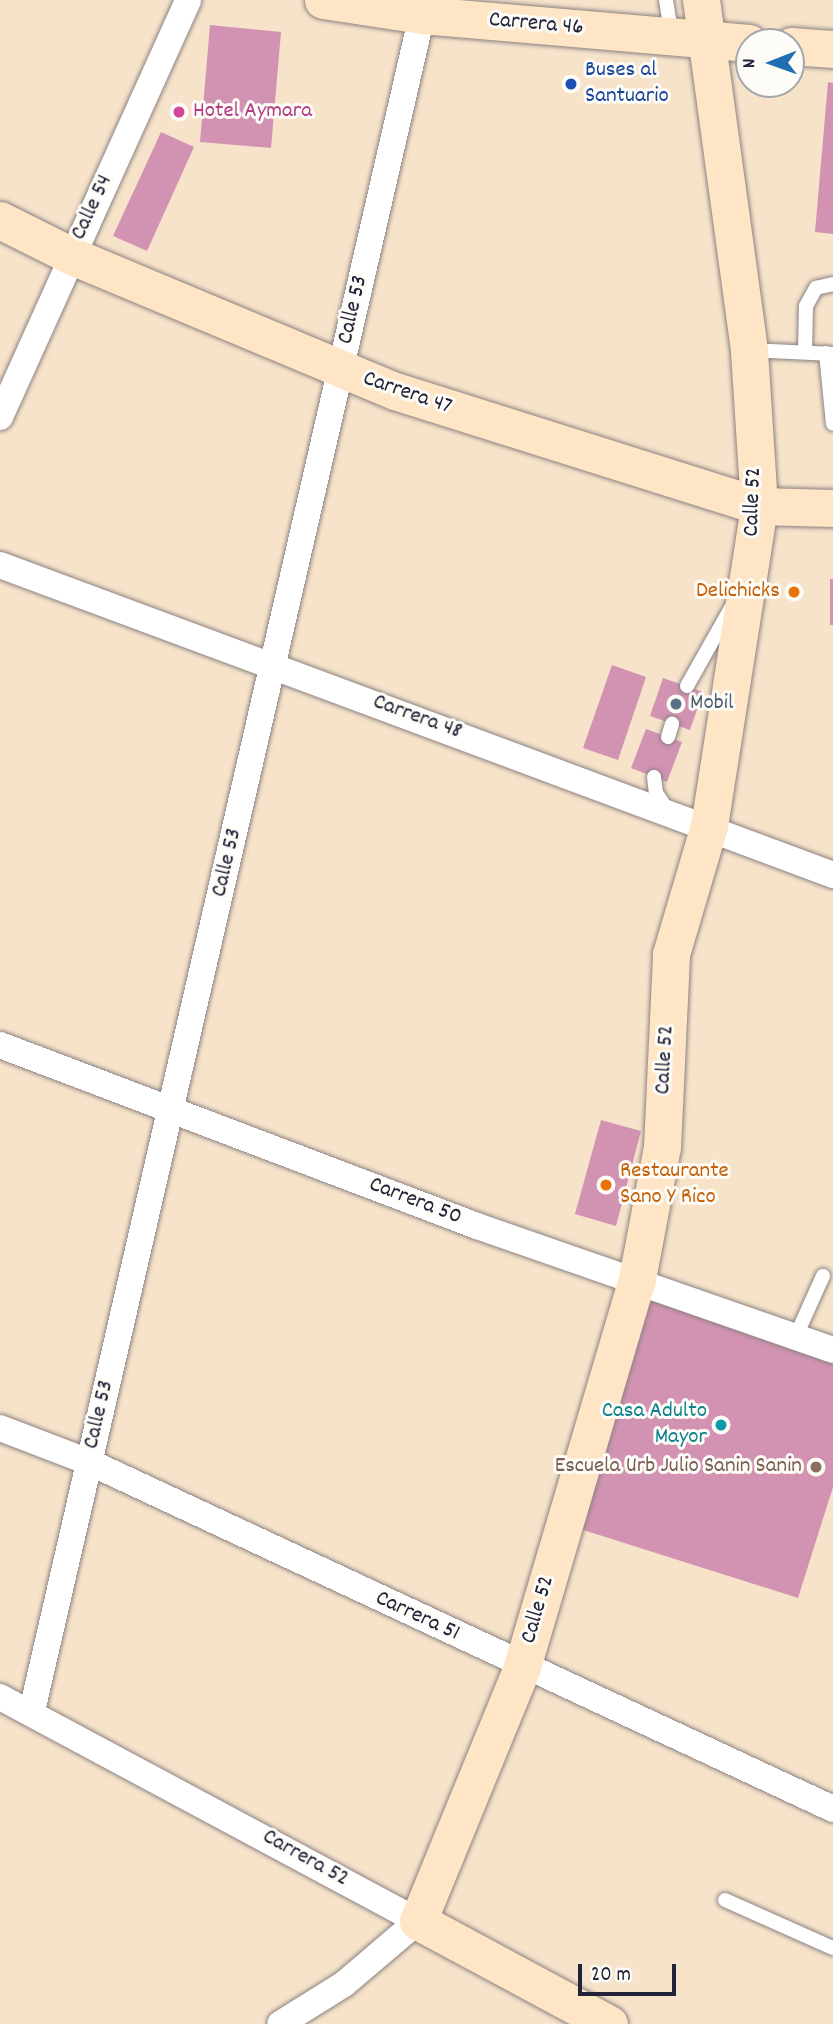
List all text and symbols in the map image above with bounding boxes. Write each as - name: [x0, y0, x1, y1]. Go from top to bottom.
- street label: Carrera 46: [488, 7, 584, 43]
- north arrow: [735, 28, 805, 98]
- place label: Buses al Santuario: [585, 57, 669, 111]
- text: N: [737, 58, 764, 68]
- marker: Buses al Santuario: [563, 76, 579, 92]
- place label: Hotel Aymara: [193, 98, 312, 126]
- marker: Hotel Aymara: [171, 104, 187, 120]
- street label: Calle 54: [66, 171, 120, 245]
- street label: Calle 53: [333, 273, 375, 347]
- street label: Carrera 47: [359, 366, 455, 422]
- street label: Calle 52: [739, 467, 769, 537]
- place label: Delichicks: [696, 578, 780, 606]
- marker: Delichicks: [786, 584, 802, 600]
- street label: Carrera 48: [369, 689, 465, 747]
- place label: Mobil: [690, 690, 733, 718]
- marker: Mobil: [668, 696, 684, 712]
- street label: Calle 53: [207, 826, 249, 900]
- street label: Calle 52: [650, 1025, 682, 1095]
- place label: Restaurante Sano Y Rico: [620, 1158, 729, 1212]
- street label: Carrera 50: [365, 1172, 465, 1232]
- marker: Restaurante Sano Y Rico: [598, 1177, 614, 1193]
- street label: Calle 53: [79, 1378, 121, 1452]
- place label: Casa Adulto Mayor: [602, 1398, 707, 1452]
- marker: Casa Adulto Mayor: [713, 1417, 729, 1433]
- place label: Escuela Urb Julio Sanin Sanin: [555, 1453, 802, 1481]
- marker: Escuela Urb Julio Sanin Sanin: [808, 1459, 824, 1475]
- street label: Calle 52: [516, 1573, 562, 1647]
- street label: Carrera 51: [371, 1586, 463, 1648]
- street label: Carrera 52: [257, 1824, 353, 1894]
- scale bar: [581, 1951, 679, 1995]
- text: 20 m: [591, 1961, 631, 1991]

